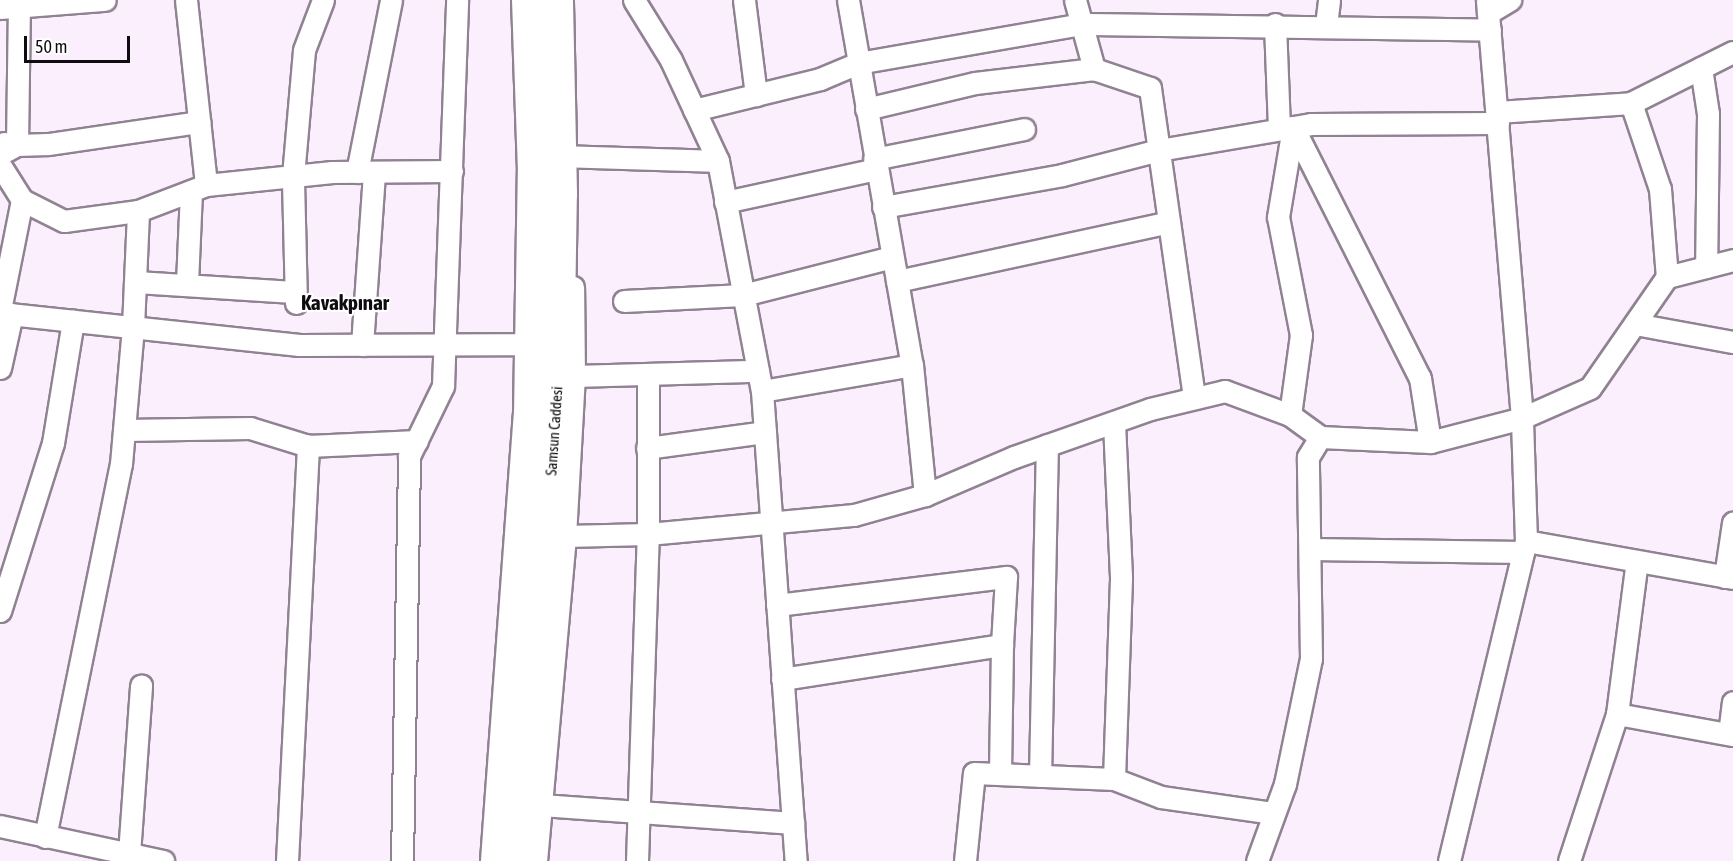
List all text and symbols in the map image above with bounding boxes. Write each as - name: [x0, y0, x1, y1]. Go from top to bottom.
- scale bar: [27, 24, 134, 62]
- text: 50 m: [35, 36, 67, 57]
- district label: Kavakpınar: [301, 289, 389, 315]
- street label: Samsun Caddesi: [542, 386, 566, 476]

